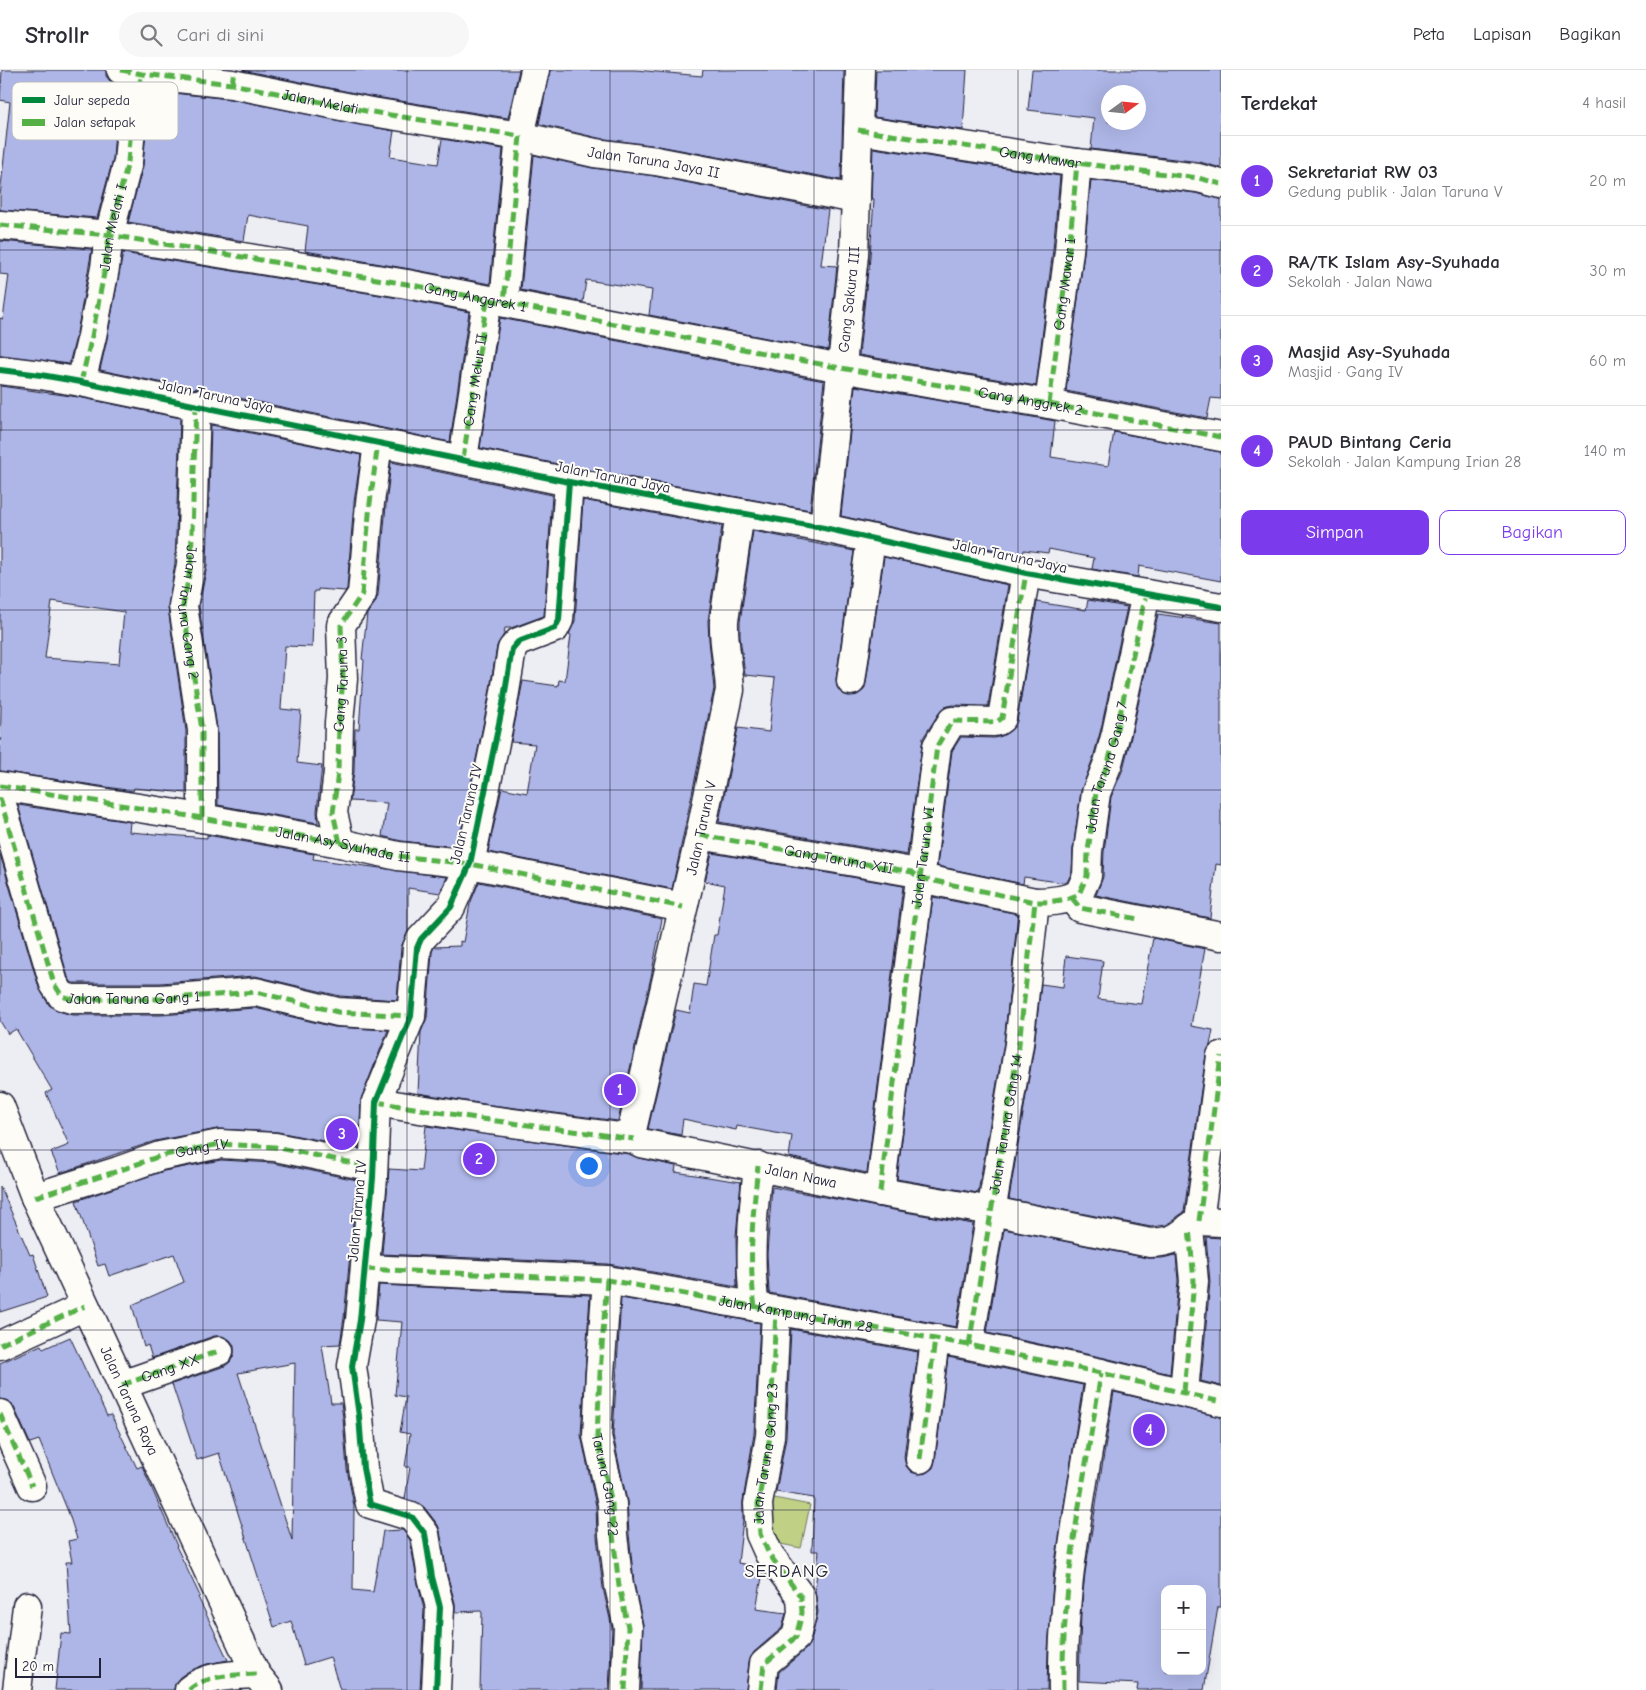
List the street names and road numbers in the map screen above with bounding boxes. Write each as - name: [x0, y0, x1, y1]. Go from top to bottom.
- street label: Jalan Melati: [280, 85, 360, 118]
- street label: Gang Mawar: [998, 142, 1082, 172]
- street label: Jalan Taruna Jaya II: [586, 143, 721, 182]
- street label: Jalan Melati I: [96, 182, 131, 272]
- street label: Gang Mawar I: [1050, 237, 1079, 332]
- street label: Gang Sakura III: [834, 246, 863, 353]
- street label: Gang Anggrek 1: [422, 278, 528, 316]
- street label: Gang Melur II: [459, 332, 491, 428]
- street label: Jalan Taruna Jaya: [157, 375, 275, 417]
- street label: Gang Anggrek 2: [977, 383, 1084, 419]
- street label: Jalan Taruna Jaya: [554, 457, 672, 497]
- street label: Jalan Taruna Jaya: [951, 535, 1069, 577]
- street label: Jalan Taruna Gang 2: [174, 545, 203, 680]
- street label: Gang Taruna 3: [330, 636, 352, 732]
- street label: Jalan Taruna Gang 7: [1082, 700, 1132, 833]
- street label: Jalan Taruna IV: [446, 762, 486, 866]
- street label: Jalan Taruna V: [682, 779, 720, 877]
- street label: Jalan Taruna VI: [907, 805, 938, 908]
- street label: Jalan Asy Syuhada II: [274, 823, 411, 866]
- street label: Gang Taruna XII: [783, 841, 895, 878]
- street label: Jalan Taruna Gang 1: [64, 987, 201, 1008]
- street label: Jalan Taruna Gang 14: [985, 1053, 1026, 1195]
- street label: Gang IV: [174, 1135, 229, 1162]
- street label: Jalan Taruna IV: [344, 1160, 370, 1262]
- street label: Jalan Nawa: [763, 1160, 839, 1192]
- street label: Jalan Kampung Irian 28: [717, 1291, 874, 1337]
- street label: Jalan Taruna Raya: [96, 1343, 162, 1458]
- street label: Gang XX: [139, 1350, 202, 1387]
- street label: Jalan Taruna Gang 23: [749, 1383, 782, 1526]
- street label: Taruna Gang 22: [588, 1432, 622, 1536]

